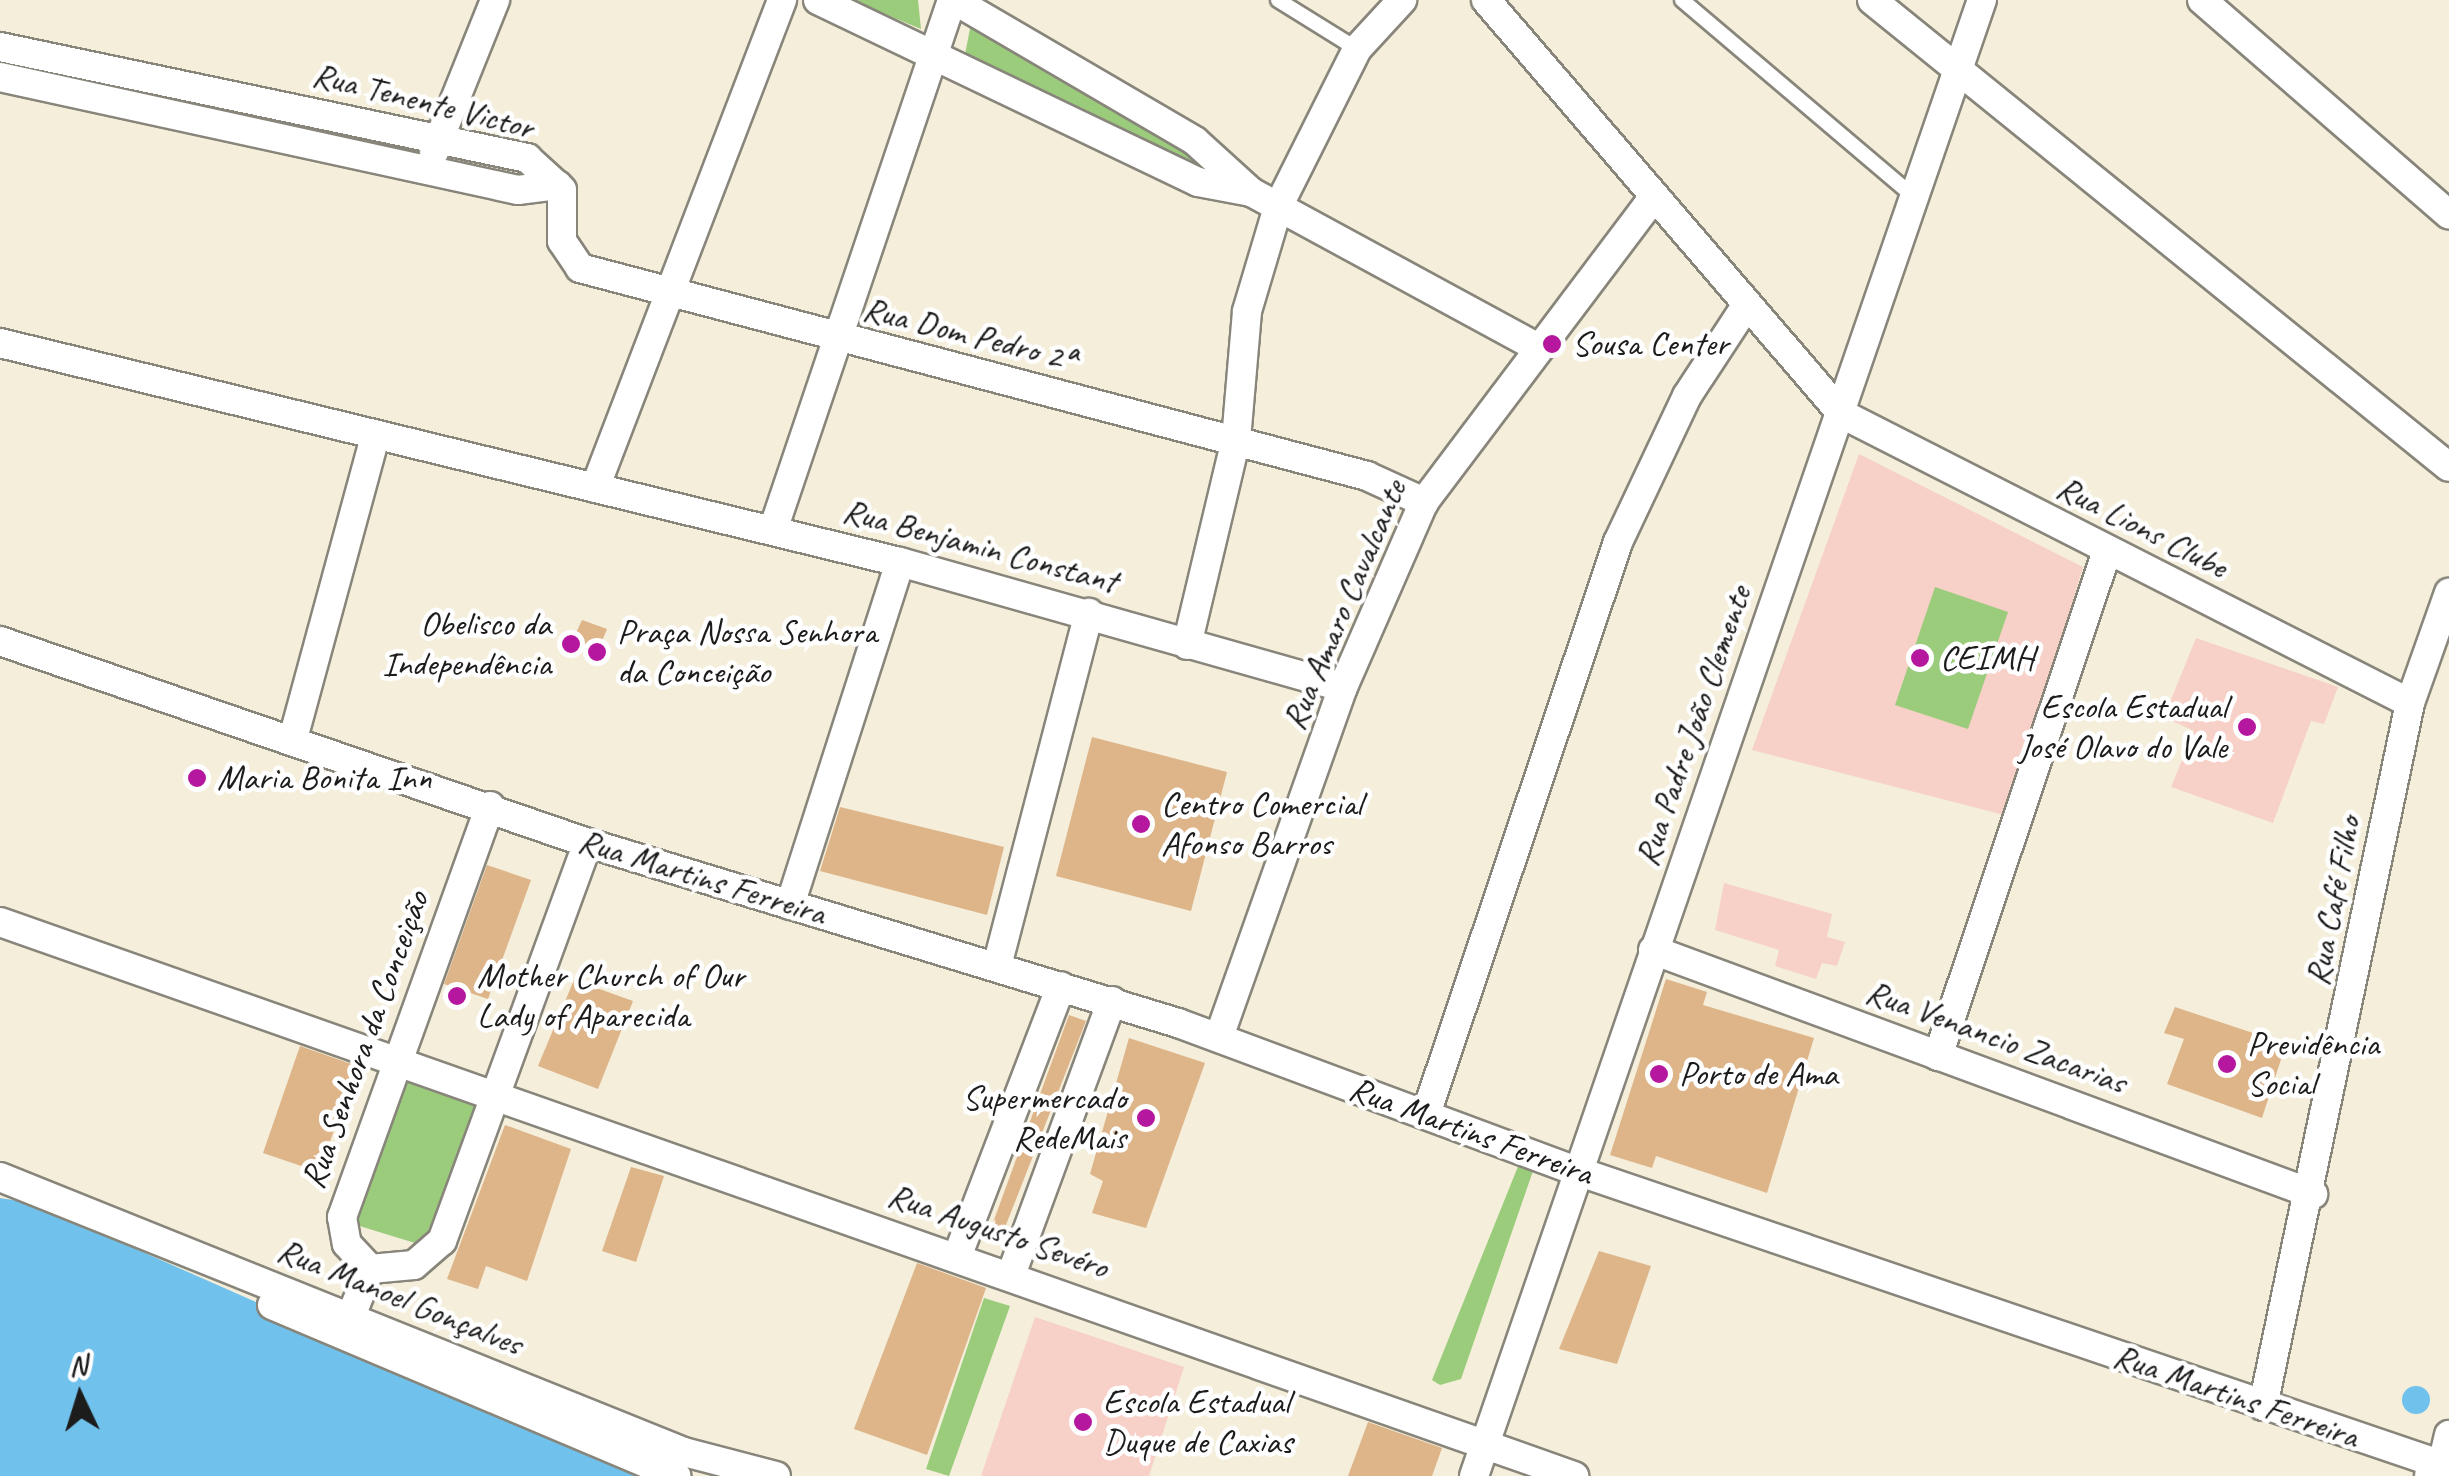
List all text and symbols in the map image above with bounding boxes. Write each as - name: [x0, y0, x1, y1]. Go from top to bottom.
- street label: Rua Tenente Victor: [309, 53, 537, 149]
- street label: Rua Dom Pedro 2ª: [859, 287, 1079, 381]
- place label: Sousa Center: [1572, 323, 1728, 365]
- marker: Sousa Center: [1541, 333, 1563, 355]
- street label: Rua Lions Clube: [2050, 466, 2234, 588]
- street label: Rua Amaro Cavalcante: [1272, 474, 1416, 736]
- street label: Rua Benjamin Constant: [840, 490, 1120, 602]
- street label: Rua Padre João Clemente: [1625, 580, 1761, 872]
- place label: Obelisco da Independência: [382, 603, 551, 685]
- place label: Praça Nossa Senhora da Conceição: [617, 611, 875, 693]
- marker: Obelisco da Independência: [560, 633, 582, 655]
- place label: CEIMH: [1940, 637, 2034, 679]
- marker: Praça Nossa Senhora da Conceição: [586, 641, 608, 663]
- marker: CEIMH: [1909, 647, 1931, 669]
- place label: Escola Estadual José Olavo do Vale: [2018, 686, 2227, 768]
- marker: Escola Estadual José Olavo do Vale: [2236, 716, 2258, 738]
- place label: Maria Bonita Inn: [217, 757, 432, 799]
- marker: Maria Bonita Inn: [186, 767, 208, 789]
- place label: Centro Comercial Afonso Barros: [1161, 783, 1363, 865]
- marker: Centro Comercial Afonso Barros: [1130, 813, 1152, 835]
- street label: Rua Café Filho: [2296, 813, 2370, 989]
- street label: Rua Martins Ferreira: [572, 819, 832, 935]
- street label: Rua Senhora da Conceição: [292, 886, 438, 1194]
- place label: Mother Church of Our Lady of Aparecida: [477, 955, 744, 1037]
- street label: Rua Venancio Zacarias: [1861, 971, 2131, 1103]
- marker: Mother Church of Our Lady of Aparecida: [446, 985, 468, 1007]
- place label: Previdência Social: [2247, 1023, 2379, 1105]
- place label: Porto de Ama: [1679, 1053, 1838, 1095]
- marker: Previdência Social: [2216, 1053, 2238, 1075]
- marker: Porto de Ama: [1648, 1063, 1670, 1085]
- street label: Rua Martins Ferreira: [1342, 1067, 1600, 1195]
- place label: Supermercado RedeMais: [962, 1077, 1126, 1159]
- marker: Supermercado RedeMais: [1135, 1107, 1157, 1129]
- street label: Rua Augusto Sevéro: [883, 1174, 1113, 1288]
- street label: Rua Manoel Gonçalves: [271, 1229, 529, 1365]
- street label: Rua Martins Ferreira: [2107, 1334, 2365, 1458]
- north arrow: [30, 1346, 130, 1446]
- text: N: [68, 1348, 88, 1384]
- place label: Escola Estadual Duque de Caxias: [1103, 1381, 1292, 1463]
- marker: Escola Estadual Duque de Caxias: [1072, 1411, 1094, 1433]

